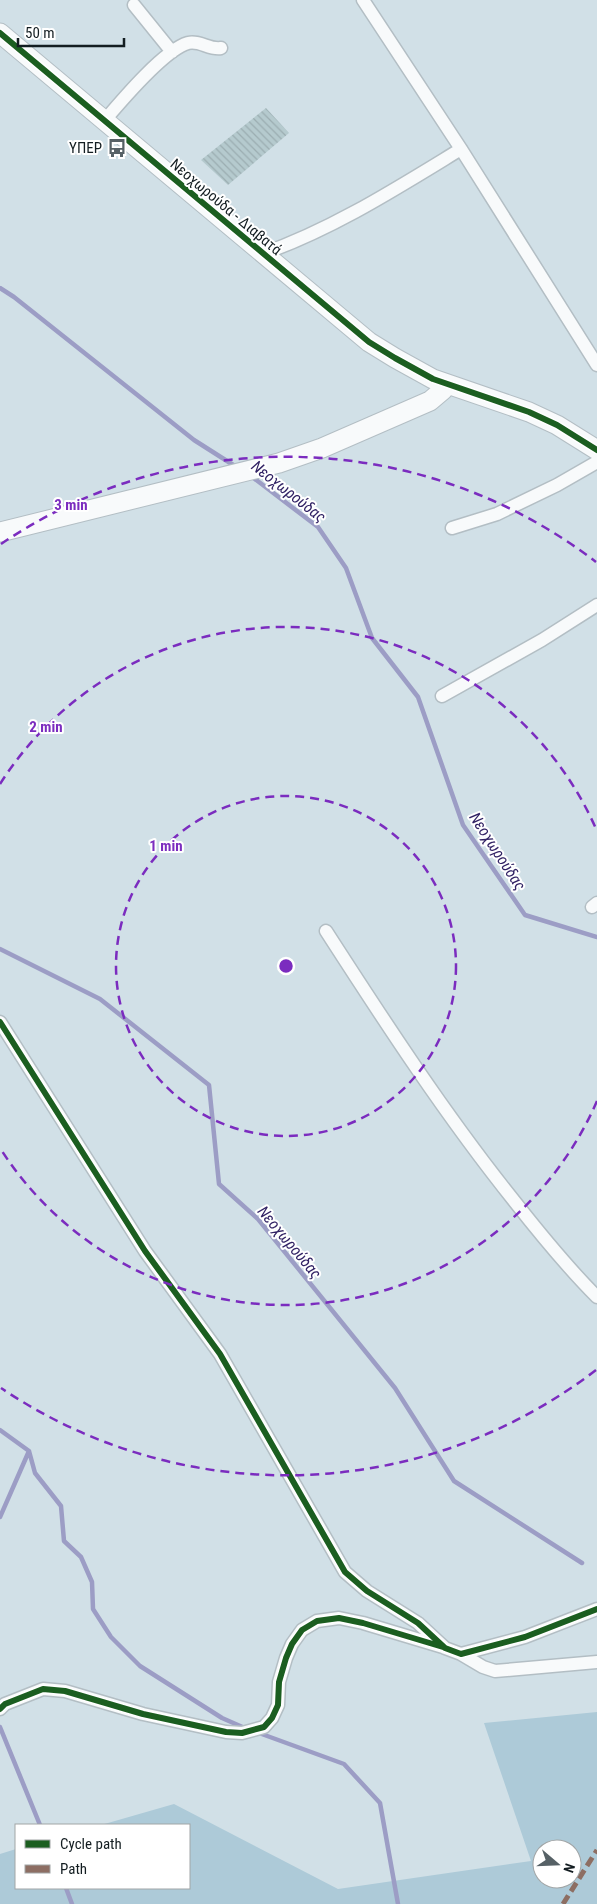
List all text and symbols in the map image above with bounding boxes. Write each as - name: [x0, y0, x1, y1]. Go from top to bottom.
- scale bar: [18, 15, 124, 47]
- text: 50 m: [25, 24, 55, 42]
- bus stop icon: ΥΠΕΡ: [106, 137, 128, 159]
- place label: ΥΠΕΡ: [69, 139, 102, 157]
- street label: Νεοχωρούδα - Διαβατά: [167, 155, 286, 259]
- water label: Νεοχωρούδας: [248, 456, 330, 526]
- text: 3 min: [54, 496, 88, 514]
- text: 2 min: [29, 718, 63, 736]
- water label: Νεοχωρούδας: [465, 809, 530, 894]
- text: 1 min: [149, 837, 183, 855]
- centre of rings: [277, 957, 295, 975]
- water label: Νεοχωρούδας: [254, 1202, 326, 1283]
- legend: [15, 1824, 190, 1889]
- text: Cycle path: [60, 1835, 122, 1853]
- north arrow: [532, 1839, 582, 1889]
- text: Path: [60, 1860, 87, 1878]
- text: N: [560, 1862, 578, 1875]

